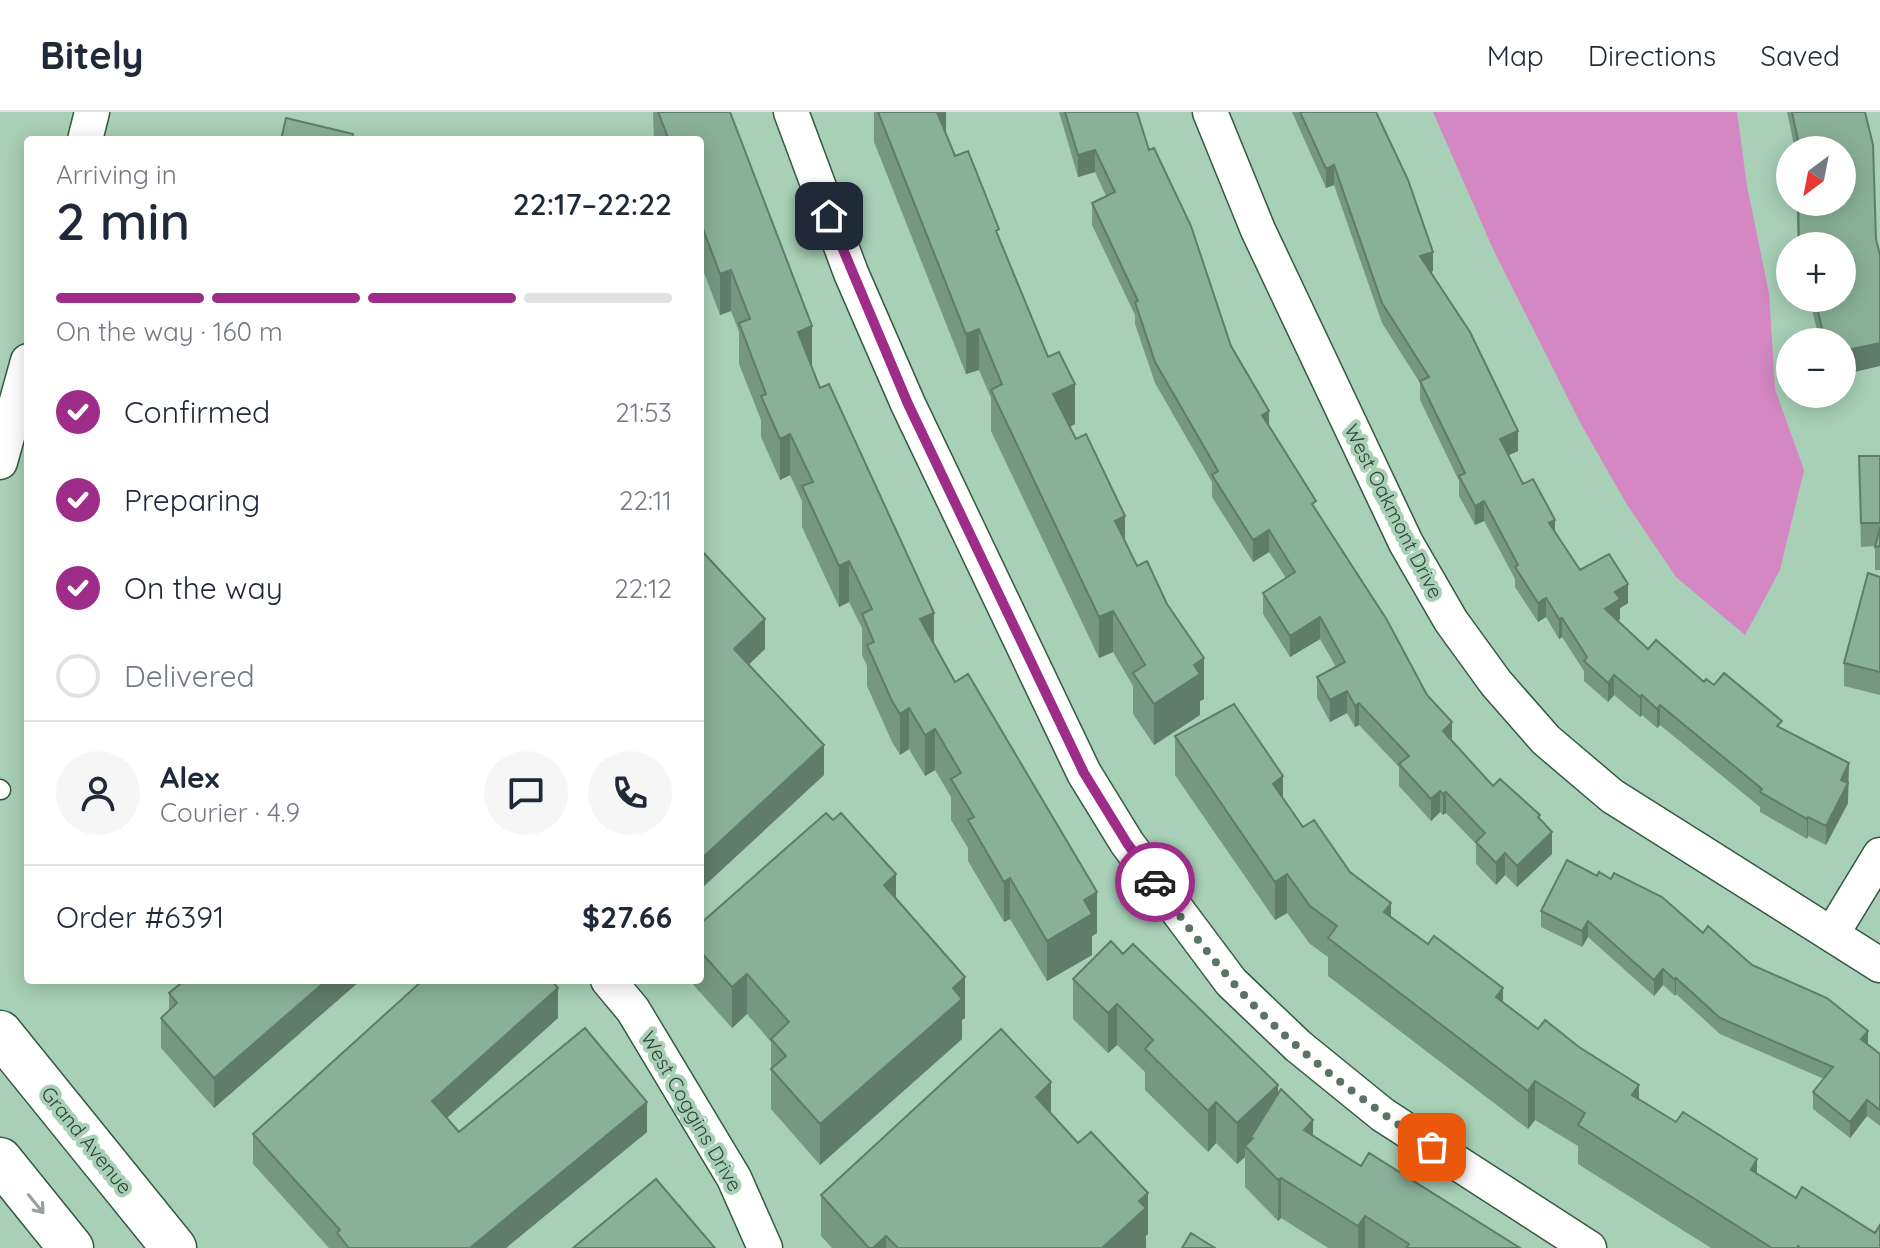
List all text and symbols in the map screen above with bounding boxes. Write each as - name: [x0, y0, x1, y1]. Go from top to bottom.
- text: Bitely: [40, 31, 144, 79]
- text: Map: [1487, 38, 1544, 73]
- text: Directions: [1588, 38, 1716, 73]
- text: Saved: [1760, 38, 1840, 73]
- north arrow: [1776, 136, 1856, 216]
- map controls: [1776, 136, 1856, 408]
- text: Arriving in: [56, 158, 177, 191]
- pin: [795, 182, 863, 250]
- text: 22:17–22:22: [513, 185, 672, 223]
- text: 2 min: [56, 188, 190, 253]
- icon: home: [807, 194, 851, 238]
- button: +: [1776, 232, 1856, 312]
- text: On the way · 160 m: [56, 315, 283, 348]
- button: −: [1776, 328, 1856, 408]
- icon: check: [56, 390, 100, 434]
- text: Confirmed: [124, 393, 270, 431]
- text: 21:53: [615, 396, 672, 429]
- street label: West Oakmont Drive: [1339, 420, 1449, 602]
- icon: check: [56, 478, 100, 522]
- text: Preparing: [124, 481, 260, 519]
- text: 22:11: [619, 484, 672, 517]
- icon: check: [56, 566, 100, 610]
- text: On the way: [124, 569, 283, 607]
- text: 22:12: [614, 572, 672, 605]
- text: Delivered: [124, 657, 255, 695]
- button: person: [56, 751, 140, 835]
- button: chat: [484, 751, 568, 835]
- button: phone: [588, 751, 672, 835]
- text: Alex: [160, 758, 219, 796]
- text: Courier · 4.9: [160, 796, 300, 829]
- courier: [1115, 842, 1195, 922]
- icon: car: [1133, 860, 1177, 904]
- text: Order #6391: [56, 898, 224, 936]
- text: $27.66: [582, 898, 672, 936]
- street label: West Coggins Drive: [636, 1026, 748, 1196]
- street label: Grand Avenue: [36, 1081, 138, 1199]
- pin: [1398, 1113, 1466, 1181]
- icon: bag: [1410, 1125, 1454, 1169]
- one-way arrow: [27, 1193, 45, 1214]

